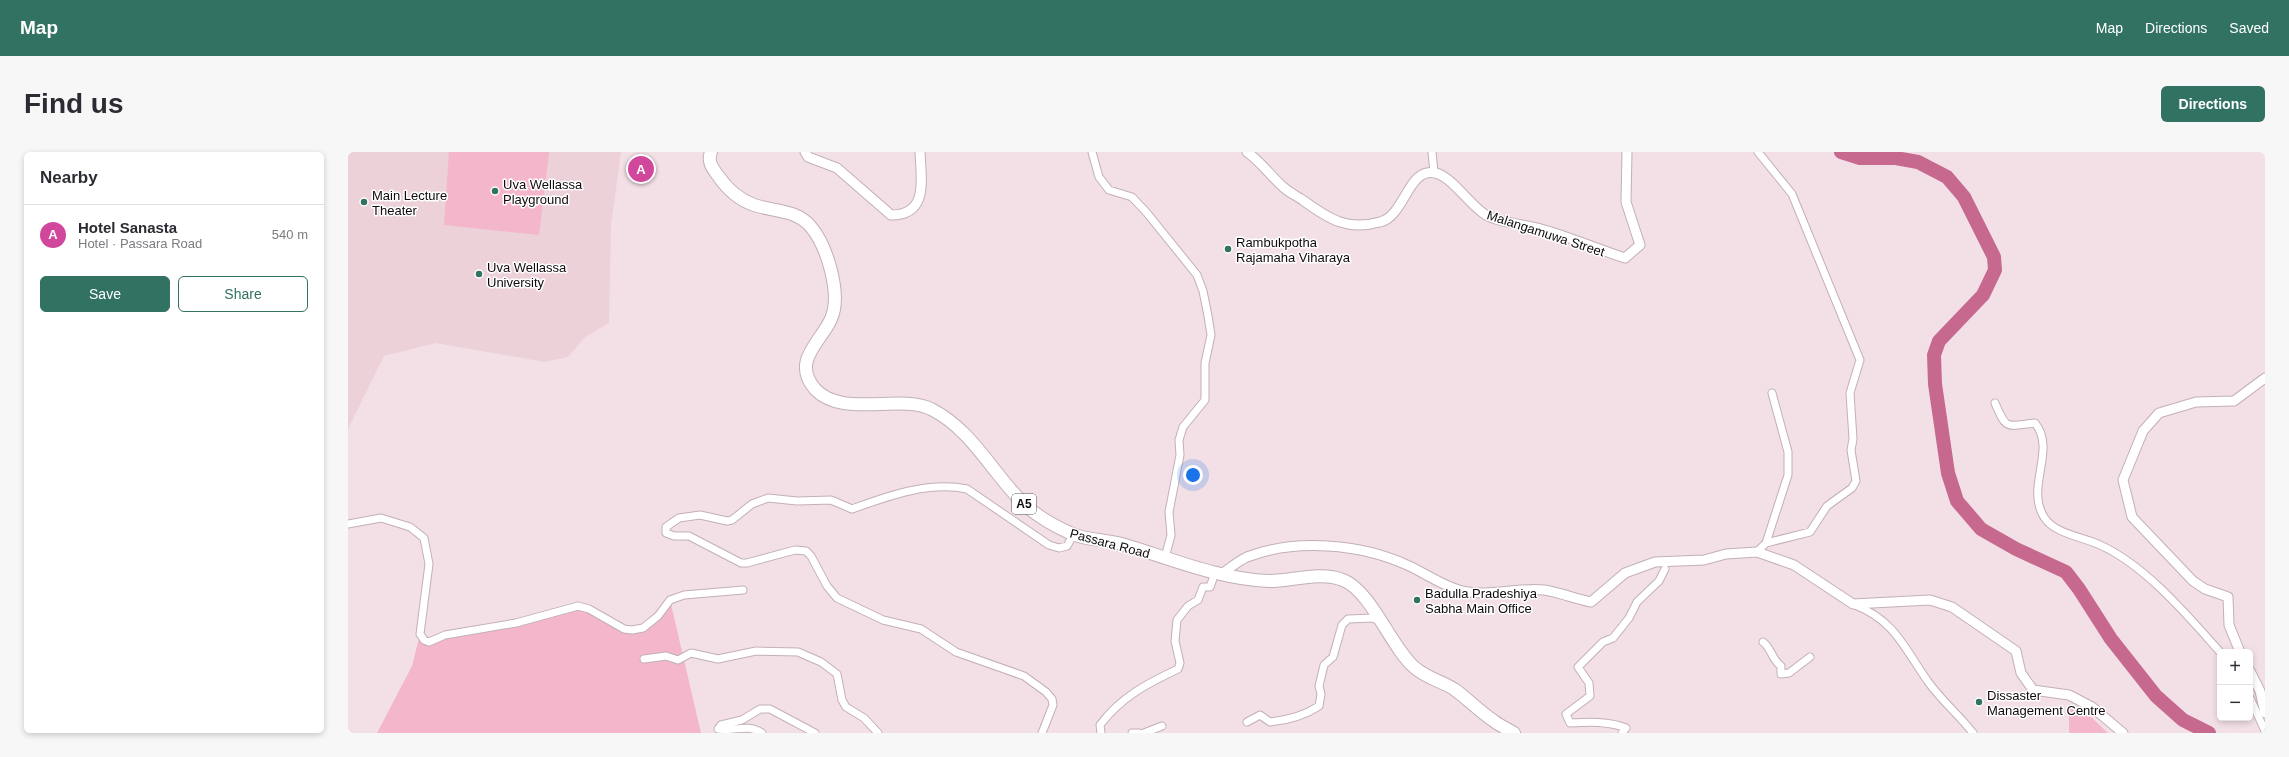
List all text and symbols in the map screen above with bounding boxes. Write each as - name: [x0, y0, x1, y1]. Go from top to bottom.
- text: Map: [20, 17, 58, 38]
- text: Map: [2096, 20, 2123, 36]
- text: Directions: [2145, 20, 2207, 36]
- text: Saved: [2229, 20, 2269, 36]
- button: Directions: [2161, 86, 2265, 122]
- text: Find us: [24, 88, 124, 119]
- pin: A: [628, 154, 654, 184]
- text: Nearby: [40, 168, 98, 187]
- place label: Uva Wellassa Playground: [503, 177, 583, 207]
- marker: Uva Wellassa Playground: [490, 186, 500, 196]
- place label: Main Lecture Theater: [372, 188, 447, 218]
- marker: Main Lecture Theater: [359, 197, 369, 207]
- street label: Malangamuwa Street: [1485, 207, 1607, 260]
- text: Hotel Sanasta: [78, 219, 177, 236]
- text: A: [48, 227, 58, 242]
- text: 540 m: [272, 227, 308, 242]
- place label: Rambukpotha Rajamaha Viharaya: [1236, 235, 1351, 265]
- text: Hotel · Passara Road: [78, 236, 202, 251]
- marker: Rambukpotha Rajamaha Viharaya: [1223, 244, 1233, 254]
- place label: Uva Wellassa University: [487, 260, 567, 290]
- marker: Uva Wellassa University: [474, 269, 484, 279]
- button: Save: [40, 276, 170, 312]
- button: Share: [178, 276, 308, 312]
- your location: [1183, 465, 1203, 485]
- road number: A5: [1012, 494, 1036, 514]
- street label: Passara Road: [1068, 526, 1152, 561]
- place label: Badulla Pradeshiya Sabha Main Office: [1425, 586, 1538, 616]
- marker: Badulla Pradeshiya Sabha Main Office: [1412, 595, 1422, 605]
- map controls: [2217, 649, 2253, 721]
- button: +: [2217, 649, 2253, 685]
- button: −: [2217, 685, 2253, 721]
- place label: Dissaster Management Centre: [1987, 688, 2106, 718]
- marker: Dissaster Management Centre: [1974, 697, 1984, 707]

